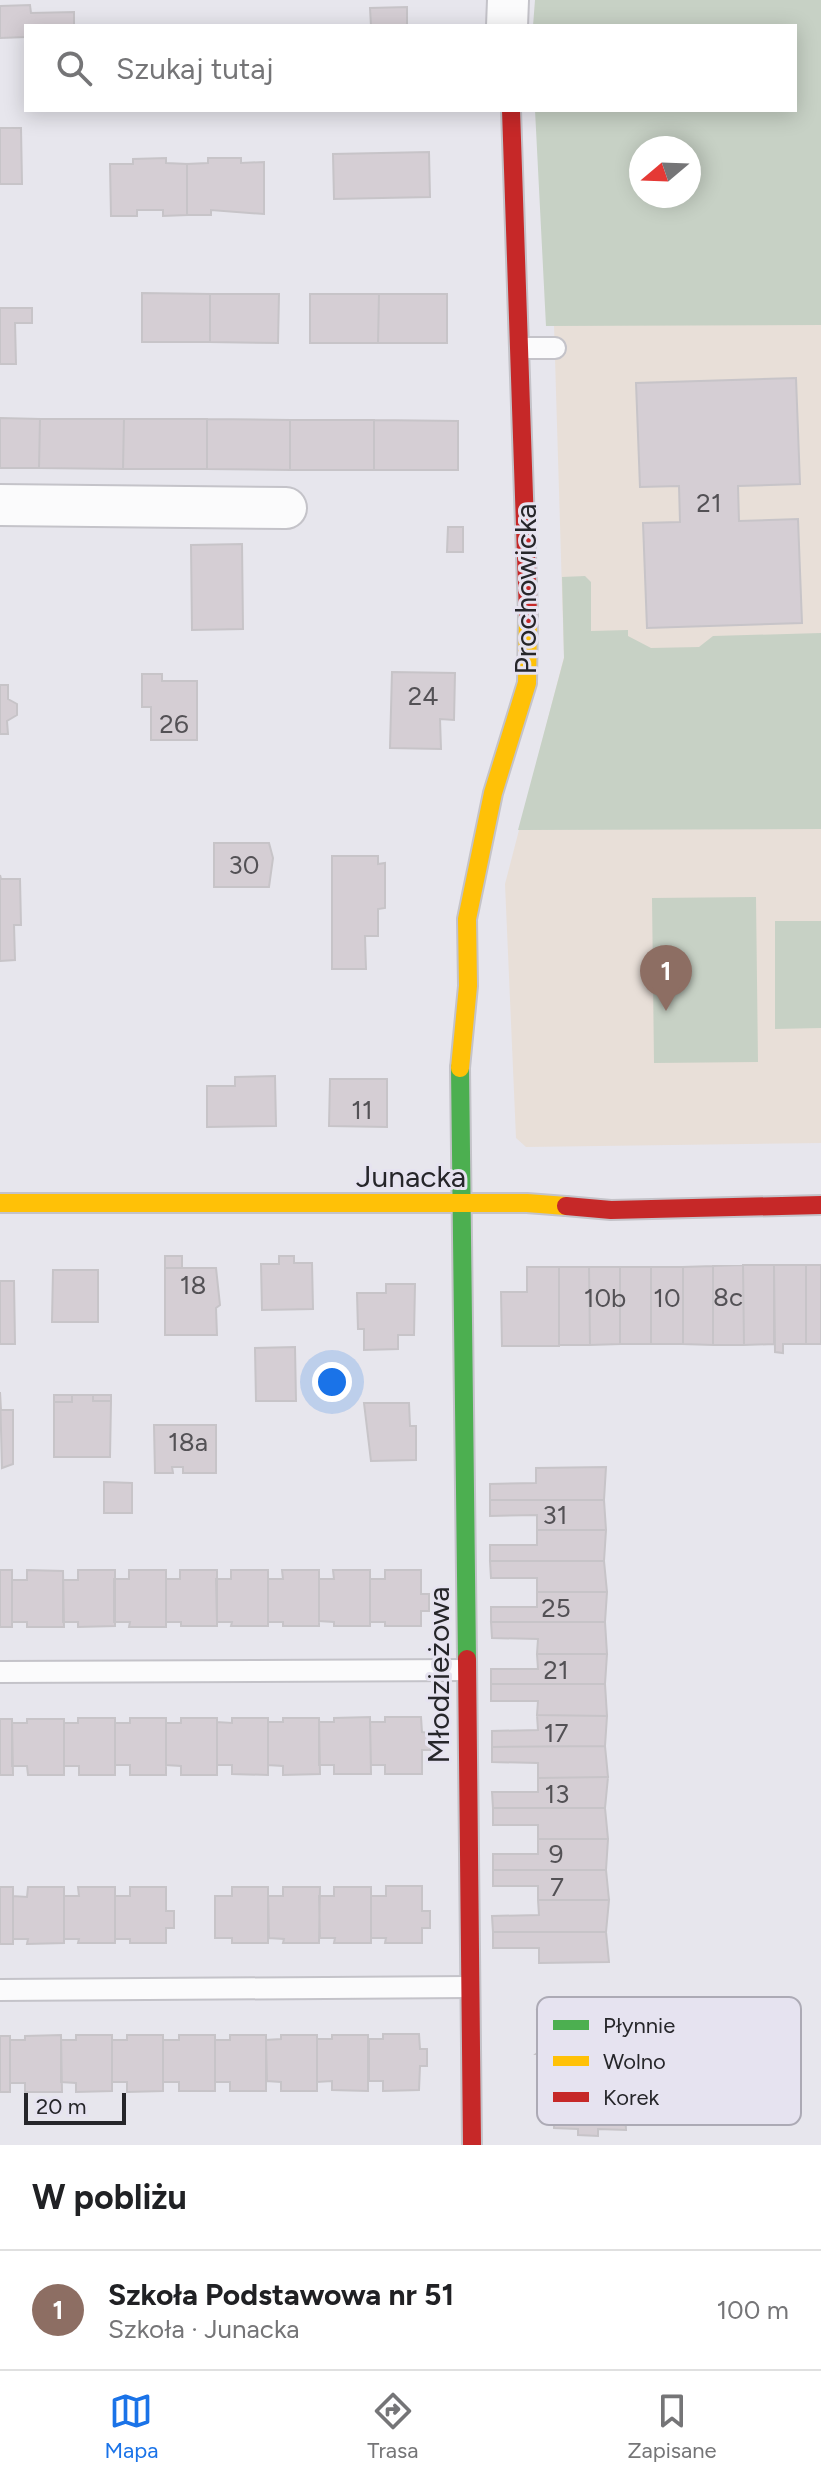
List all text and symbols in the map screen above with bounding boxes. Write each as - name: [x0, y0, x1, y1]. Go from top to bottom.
- search box: [24, 24, 797, 112]
- icon: search: [52, 46, 96, 90]
- text: Szukaj tutaj: [116, 50, 274, 87]
- north arrow: [629, 136, 701, 208]
- house number: 21: [696, 487, 722, 519]
- street label: Prochowicka: [507, 504, 544, 675]
- house number: 24: [408, 680, 438, 712]
- house number: 26: [159, 708, 189, 740]
- house number: 30: [229, 849, 259, 881]
- pin: 1: [640, 945, 692, 1011]
- house number: 11: [351, 1094, 373, 1126]
- street label: Junacka: [356, 1158, 466, 1195]
- house number: 18: [180, 1269, 206, 1301]
- house number: 8c: [713, 1281, 743, 1313]
- house number: 10b: [584, 1282, 626, 1314]
- house number: 10: [653, 1282, 681, 1314]
- your location: [312, 1362, 352, 1402]
- house number: 18a: [168, 1426, 208, 1458]
- house number: 31: [543, 1499, 567, 1531]
- street label: Młodzieżowa: [420, 1586, 457, 1764]
- house number: 25: [541, 1592, 571, 1624]
- house number: 21: [543, 1654, 569, 1686]
- house number: 17: [544, 1717, 568, 1749]
- house number: 13: [545, 1778, 569, 1810]
- house number: 9: [549, 1838, 563, 1870]
- house number: 7: [550, 1871, 564, 1903]
- legend: [537, 1997, 801, 2125]
- text: Płynnie: [603, 2012, 675, 2039]
- text: Wolno: [603, 2048, 666, 2075]
- text: Korek: [603, 2084, 659, 2111]
- scale bar: [24, 2089, 126, 2125]
- text: 20 m: [36, 2093, 87, 2120]
- text: W pobliżu: [32, 2177, 187, 2218]
- text: Szkoła Podstawowa nr 51: [108, 2276, 454, 2313]
- text: 1: [53, 2294, 63, 2326]
- text: 100 m: [716, 2294, 789, 2326]
- text: Szkoła · Junacka: [108, 2313, 300, 2345]
- tab: Mapa: [104, 2389, 158, 2464]
- tab: Trasa: [367, 2389, 419, 2464]
- tab: Zapisane: [627, 2389, 717, 2464]

